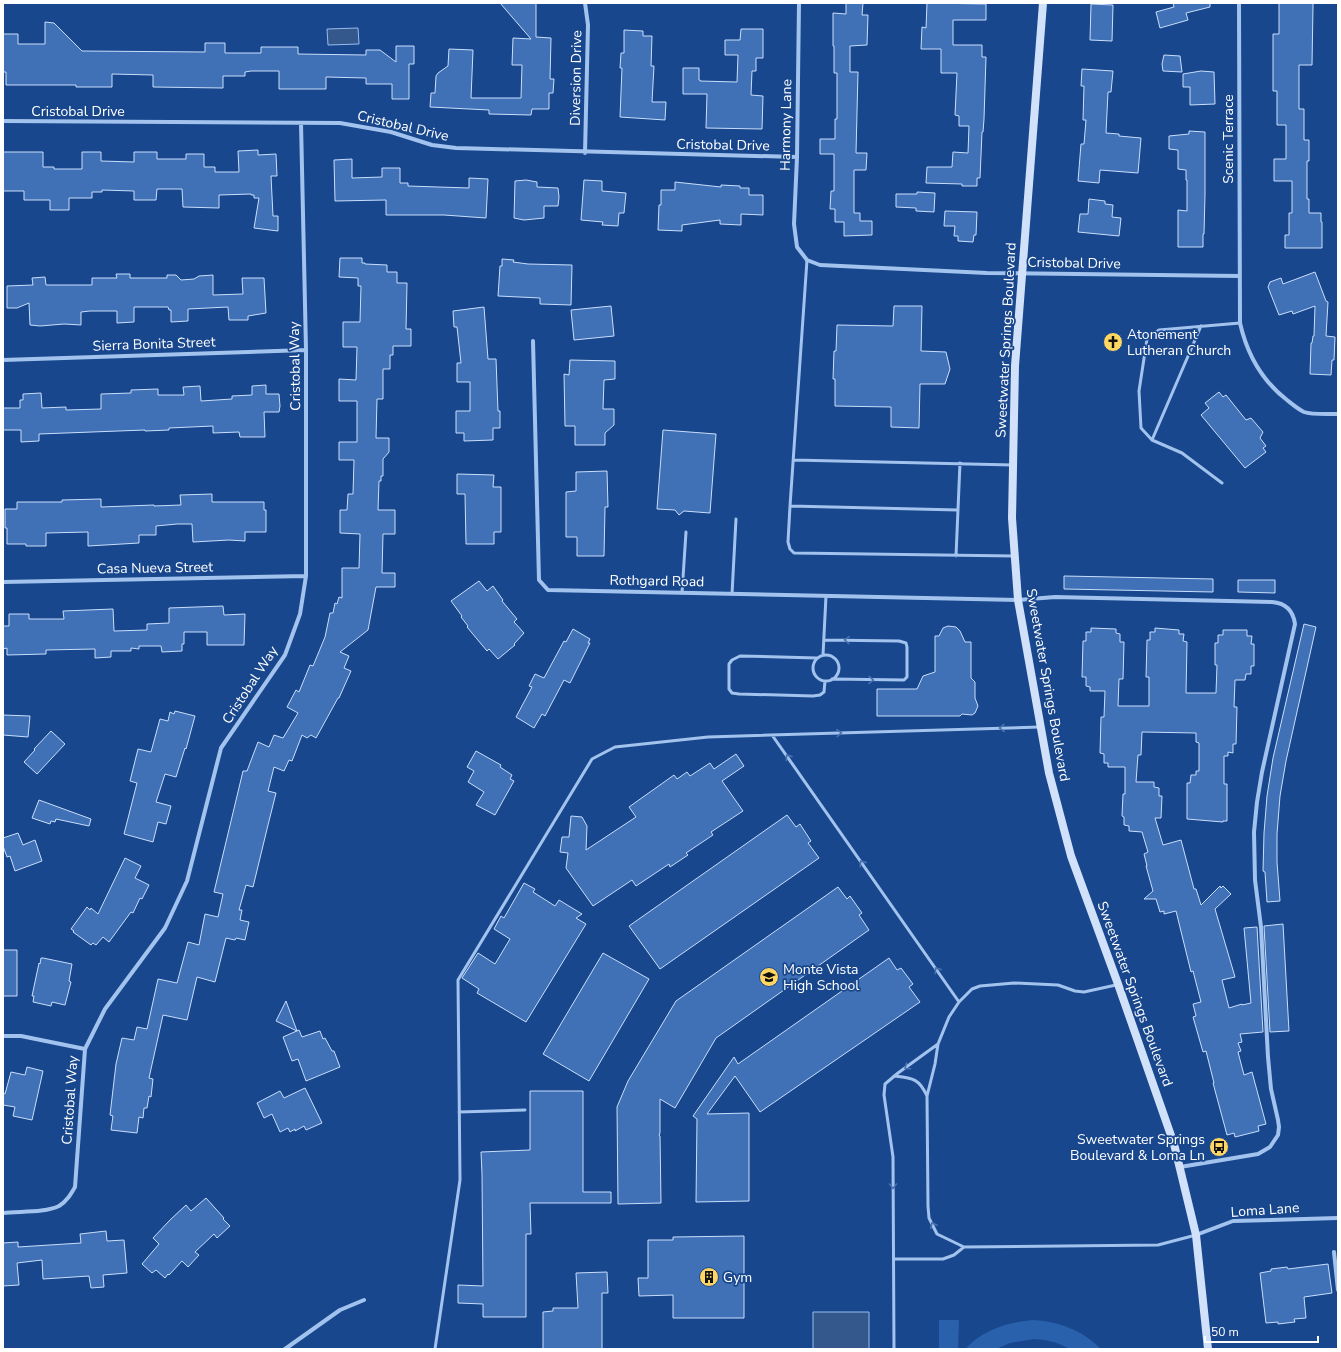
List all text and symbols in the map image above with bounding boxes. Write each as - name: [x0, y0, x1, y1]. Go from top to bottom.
- street label: Diversion Drive: [566, 30, 586, 126]
- street label: Harmony Lane: [776, 79, 796, 171]
- street label: Scenic Terrace: [1219, 94, 1238, 184]
- street label: Cristobal Drive: [31, 102, 125, 121]
- street label: Cristobal Drive: [355, 106, 451, 146]
- street label: Cristobal Drive: [676, 135, 770, 155]
- street label: Sweetwater Springs Boulevard: [991, 242, 1021, 438]
- street label: Cristobal Drive: [1027, 253, 1121, 273]
- street label: Cristobal Way: [285, 320, 305, 411]
- place label: Atonement Lutheran Church: [1127, 325, 1231, 360]
- church icon: Atonement Lutheran Church: [1102, 331, 1124, 353]
- street label: Sierra Bonita Street: [92, 332, 216, 356]
- street label: Casa Nueva Street: [97, 557, 213, 579]
- street label: Rothgard Road: [610, 571, 704, 591]
- street label: Sweetwater Springs Boulevard: [1022, 587, 1074, 783]
- one-way arrow: [844, 636, 850, 644]
- street label: Cristobal Way: [218, 642, 283, 728]
- one-way arrow: [868, 676, 874, 684]
- one-way arrow: [999, 724, 1005, 732]
- one-way arrow: [836, 729, 842, 737]
- one-way arrow: [785, 754, 793, 761]
- one-way arrow: [860, 861, 867, 868]
- street label: Sweetwater Springs Boulevard: [1093, 899, 1177, 1089]
- place label: Monte Vista High School: [783, 960, 860, 995]
- school or university icon: Monte Vista High School: [758, 966, 780, 988]
- one-way arrow: [934, 967, 942, 974]
- street label: Cristobal Way: [57, 1054, 83, 1145]
- one-way arrow: [904, 1062, 911, 1069]
- place label: Sweetwater Springs Boulevard & Loma Ln: [1070, 1130, 1205, 1165]
- bus stop icon: Sweetwater Springs Boulevard & Loma Ln: [1208, 1136, 1230, 1158]
- one-way arrow: [889, 1183, 897, 1189]
- street label: Loma Lane: [1230, 1198, 1300, 1222]
- one-way arrow: [930, 1222, 938, 1230]
- building icon: Gym: [698, 1266, 720, 1288]
- place label: Gym: [723, 1268, 752, 1287]
- scale bar: [1205, 1318, 1318, 1344]
- text: 50 m: [1211, 1324, 1239, 1340]

